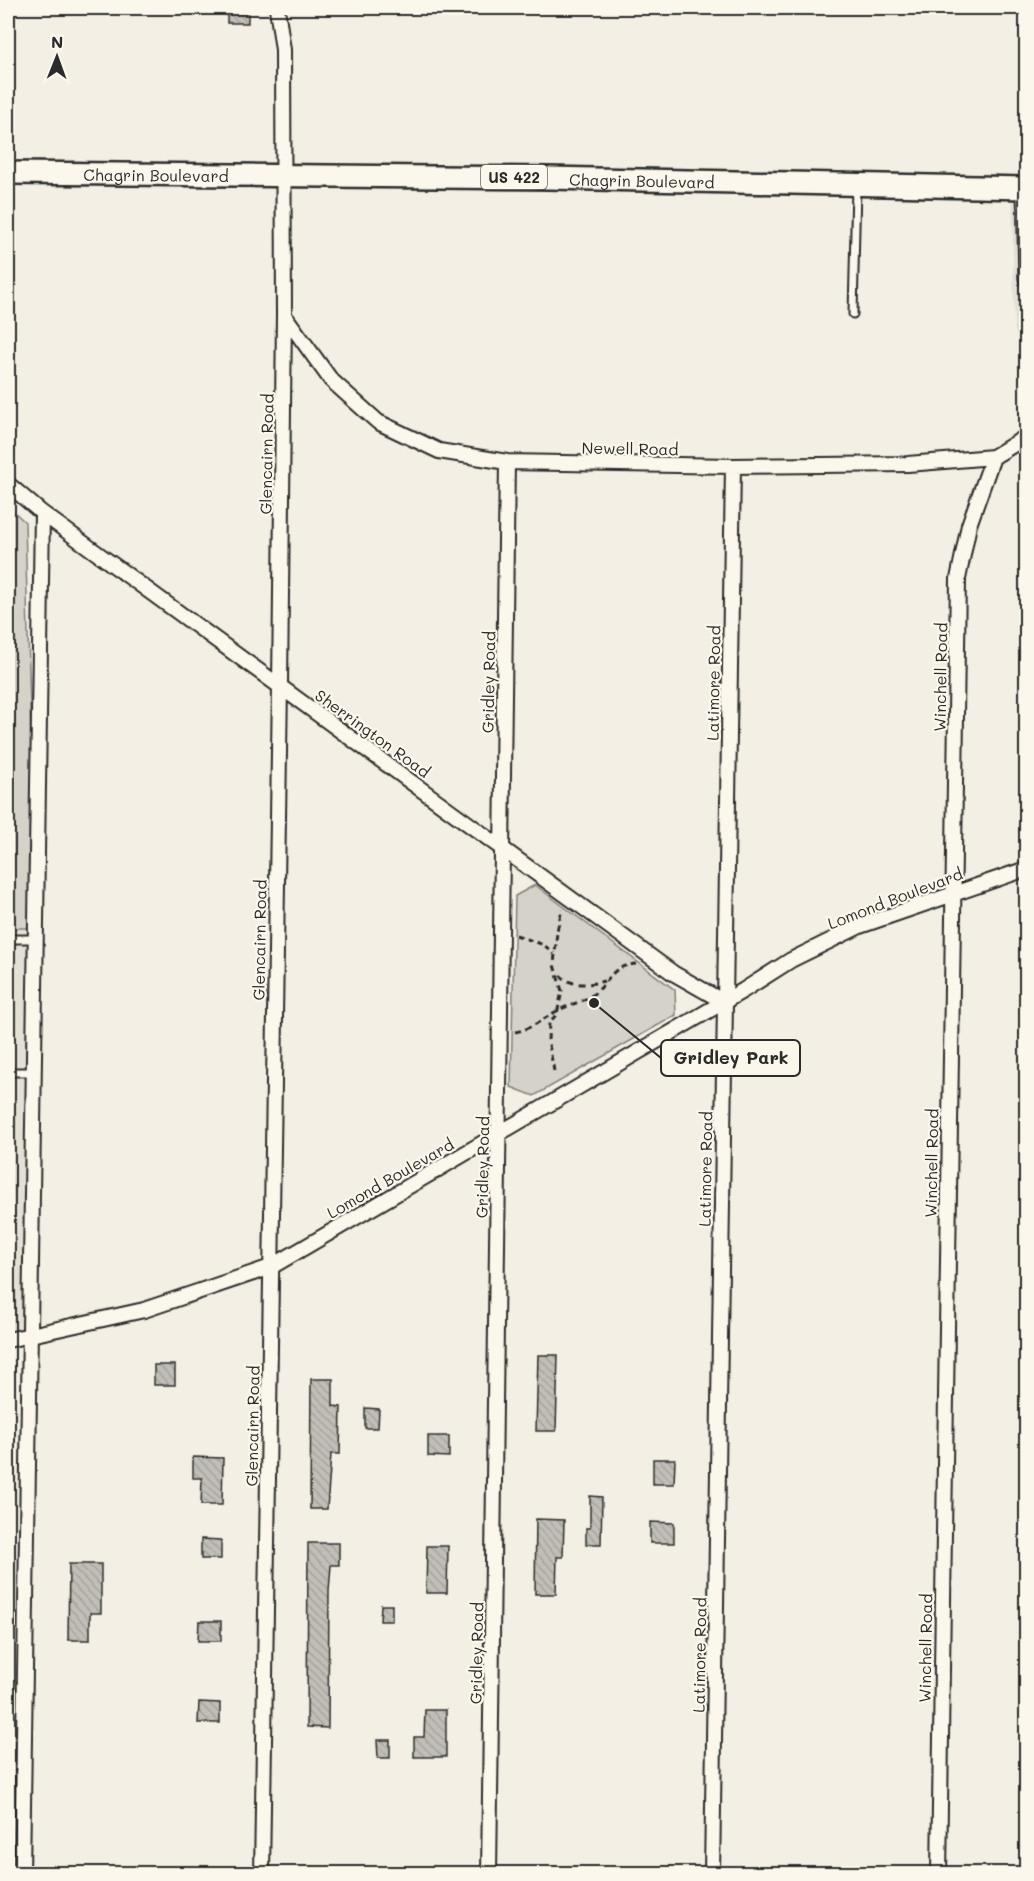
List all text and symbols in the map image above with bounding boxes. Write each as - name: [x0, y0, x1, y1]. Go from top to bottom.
- north arrow: [27, 27, 87, 87]
- text: N: [51, 31, 64, 52]
- street label: Chagrin Boulevard: [83, 163, 229, 186]
- road number: US 422: [481, 165, 547, 189]
- street label: Chagrin Boulevard: [569, 168, 715, 192]
- street label: Glencairn Road: [254, 393, 278, 515]
- street label: Newell Road: [581, 437, 679, 459]
- street label: Winchell Road: [929, 622, 951, 732]
- street label: Latimore Road: [701, 625, 725, 741]
- street label: Gridley Road: [477, 631, 499, 733]
- street label: Sherrington Road: [311, 684, 435, 782]
- street label: Lomond Boulevard: [824, 863, 966, 933]
- street label: Glencairn Road: [247, 879, 271, 1001]
- callout: Gridley Park: [661, 1040, 800, 1076]
- text: Gridley Park: [674, 1045, 788, 1069]
- street label: Winchell Road: [920, 1108, 942, 1218]
- street label: Latimore Road: [693, 1111, 717, 1227]
- street label: Gridley Road: [471, 1116, 493, 1218]
- street label: Lomond Boulevard: [323, 1133, 457, 1223]
- street label: Glencairn Road: [240, 1365, 264, 1487]
- street label: Winchell Road: [914, 1593, 936, 1703]
- street label: Latimore Road: [687, 1597, 711, 1713]
- street label: Gridley Road: [465, 1602, 487, 1704]

